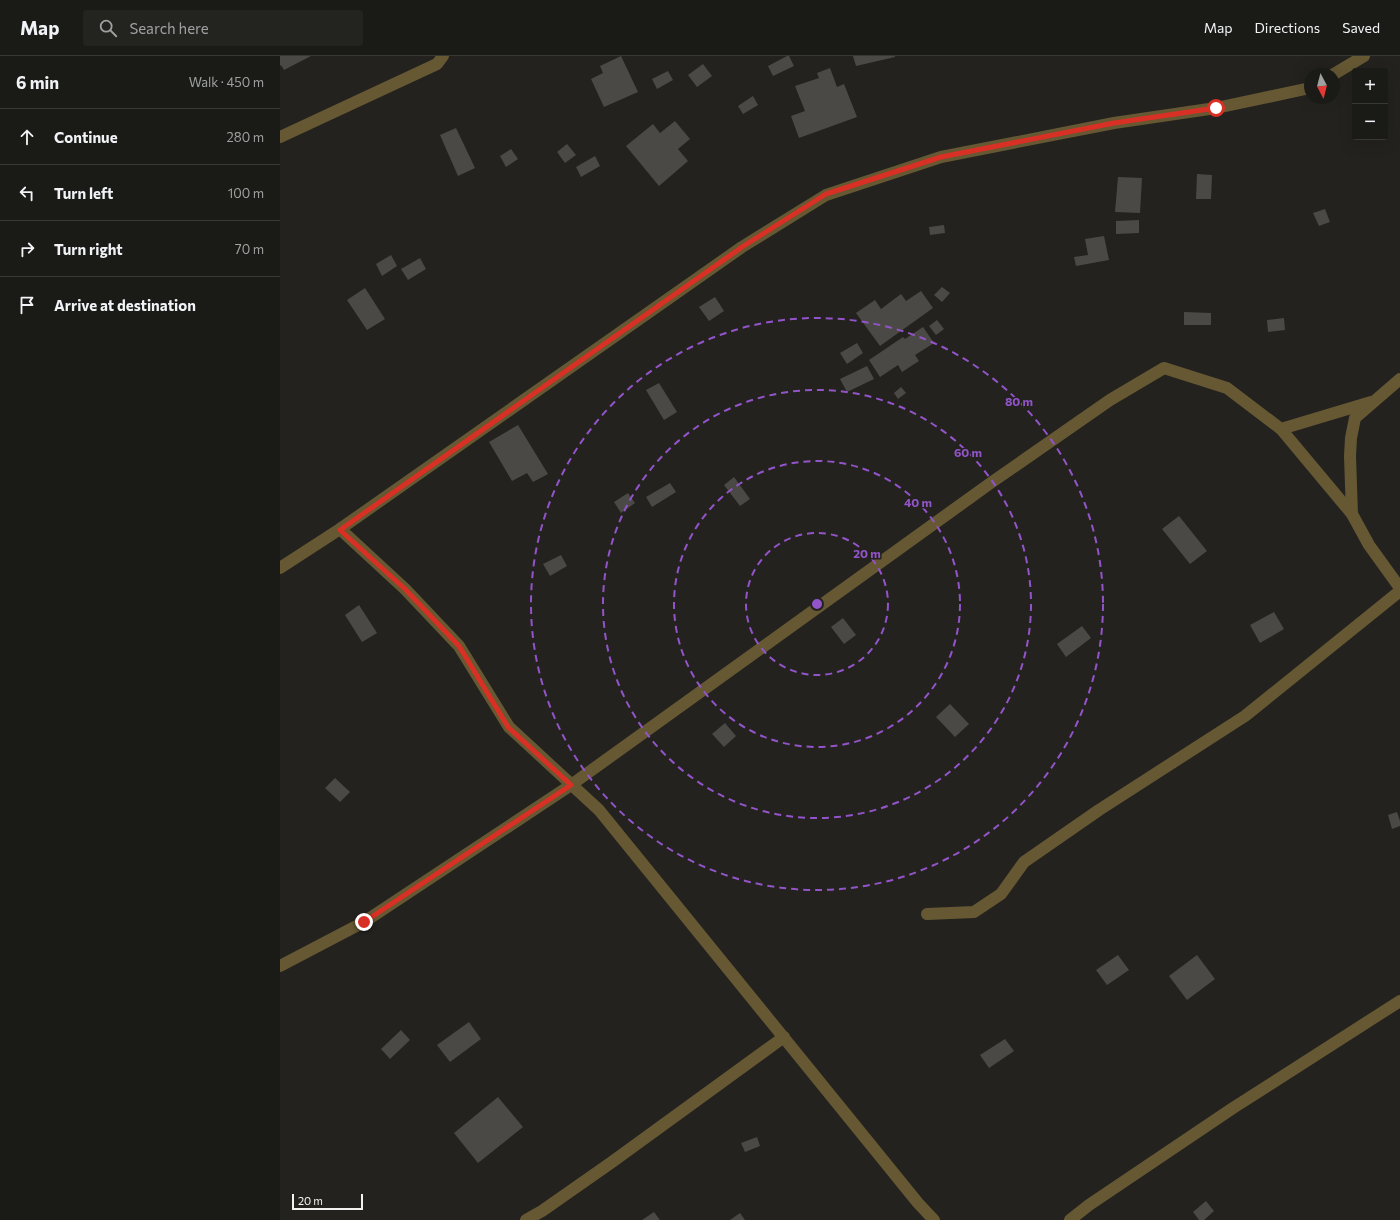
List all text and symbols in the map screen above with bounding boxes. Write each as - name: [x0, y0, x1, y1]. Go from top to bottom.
- search box: [83, 10, 363, 46]
- text: Map: [20, 16, 59, 39]
- icon: search: [97, 17, 119, 39]
- text: Search here: [129, 19, 209, 37]
- text: Map: [1204, 19, 1233, 36]
- text: Directions: [1255, 19, 1320, 36]
- text: Saved: [1342, 19, 1380, 36]
- north arrow: [1304, 68, 1340, 104]
- map controls: [1352, 68, 1388, 140]
- button: +: [1352, 68, 1388, 104]
- text: 6 min: [16, 72, 59, 93]
- text: Walk · 450 m: [189, 74, 264, 90]
- route start: [1207, 99, 1225, 117]
- button: −: [1352, 104, 1388, 140]
- icon: ahead: [16, 126, 38, 148]
- text: Continue: [54, 128, 118, 146]
- text: 280 m: [227, 129, 264, 145]
- icon: left: [16, 182, 38, 204]
- text: Turn left: [54, 184, 113, 202]
- text: 100 m: [228, 185, 264, 201]
- icon: right: [16, 238, 38, 260]
- text: Turn right: [54, 240, 123, 258]
- text: 70 m: [235, 241, 264, 257]
- icon: arrive: [16, 294, 38, 316]
- text: Arrive at destination: [54, 296, 196, 314]
- text: 80 m: [1005, 394, 1033, 408]
- text: 60 m: [954, 445, 982, 459]
- text: 40 m: [904, 495, 932, 509]
- text: 20 m: [853, 546, 881, 560]
- centre of rings: [810, 597, 824, 611]
- route end: [355, 913, 373, 931]
- scale bar: [292, 1192, 363, 1211]
- text: 20 m: [298, 1194, 323, 1207]

